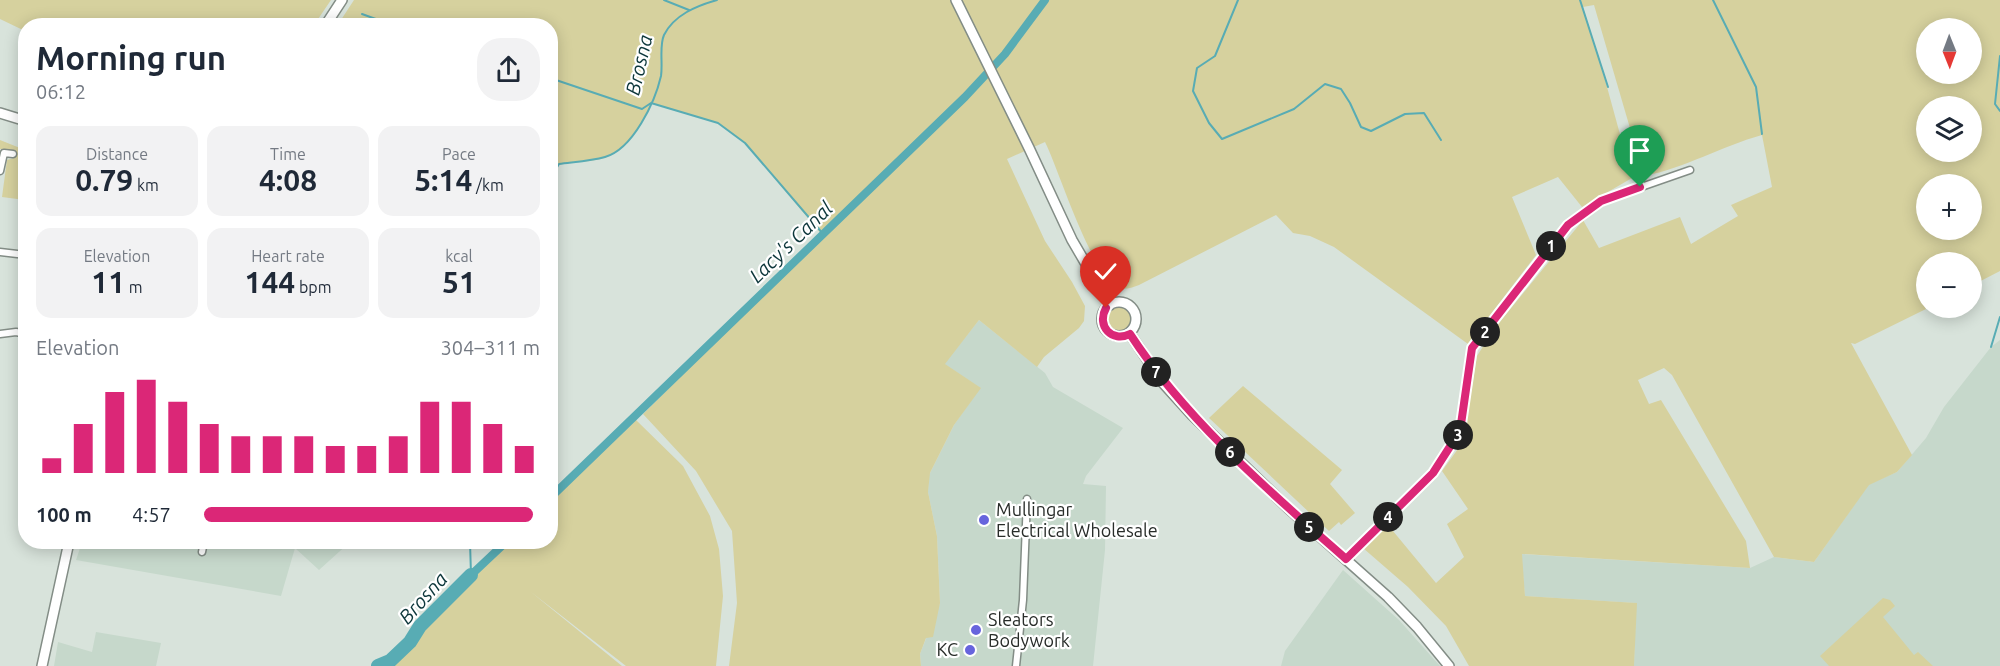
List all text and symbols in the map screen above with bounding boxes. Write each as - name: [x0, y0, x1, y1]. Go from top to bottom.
- north arrow: [1916, 18, 1982, 84]
- map controls: [1916, 18, 1982, 318]
- water label: Brosna: [620, 32, 657, 97]
- button: share: [477, 38, 540, 101]
- text: Morning run: [36, 39, 226, 76]
- text: 06:12: [36, 80, 86, 103]
- button: layers: [1916, 96, 1982, 162]
- pin: [1614, 125, 1665, 187]
- icon: arrive: [1623, 134, 1656, 167]
- text: Distance: [86, 145, 148, 163]
- text: Time: [270, 145, 306, 163]
- text: Pace: [442, 145, 476, 163]
- text: 0.79: [75, 163, 133, 197]
- text: 4:08: [259, 163, 317, 197]
- text: 5:14: [414, 163, 472, 197]
- button: +: [1916, 174, 1982, 240]
- text: km: [133, 176, 159, 194]
- text: /km: [472, 176, 504, 194]
- water label: Lacy's Canal: [744, 196, 837, 287]
- pin: 1: [1536, 231, 1566, 261]
- text: 1: [1546, 237, 1556, 255]
- pin: [1080, 246, 1131, 308]
- text: Elevation: [84, 247, 150, 265]
- text: Heart rate: [251, 247, 325, 265]
- text: kcal: [445, 247, 473, 265]
- button: −: [1916, 252, 1982, 318]
- icon: check: [1089, 255, 1122, 288]
- text: 11: [91, 265, 125, 299]
- text: 144: [245, 265, 295, 299]
- text: 51: [442, 265, 476, 299]
- text: m: [125, 278, 143, 296]
- text: bpm: [295, 278, 331, 296]
- pin: 2: [1470, 317, 1500, 347]
- text: 2: [1480, 323, 1490, 341]
- text: Elevation: [36, 336, 119, 359]
- text: 304–311 m: [441, 336, 540, 359]
- pin: 7: [1141, 357, 1171, 387]
- text: 7: [1151, 363, 1161, 381]
- pin: 3: [1443, 420, 1473, 450]
- text: 3: [1453, 426, 1463, 444]
- pin: 6: [1215, 437, 1245, 467]
- text: 6: [1225, 443, 1235, 461]
- place label: Mullingar Electrical Wholesale: [996, 499, 1158, 540]
- pin: 4: [1373, 502, 1403, 532]
- text: 100 m: [36, 503, 92, 526]
- text: 4:57: [132, 503, 171, 526]
- text: 4: [1383, 508, 1393, 526]
- pin: 5: [1294, 512, 1324, 542]
- marker: Mullingar Electrical Wholesale: [977, 513, 991, 527]
- text: 5: [1304, 518, 1314, 536]
- water label: Brosna: [394, 567, 452, 628]
- place label: Sleators Bodywork: [988, 609, 1070, 650]
- marker: Sleators Bodywork: [969, 623, 983, 637]
- place label: KC: [937, 639, 958, 659]
- marker: KC: [963, 643, 977, 657]

